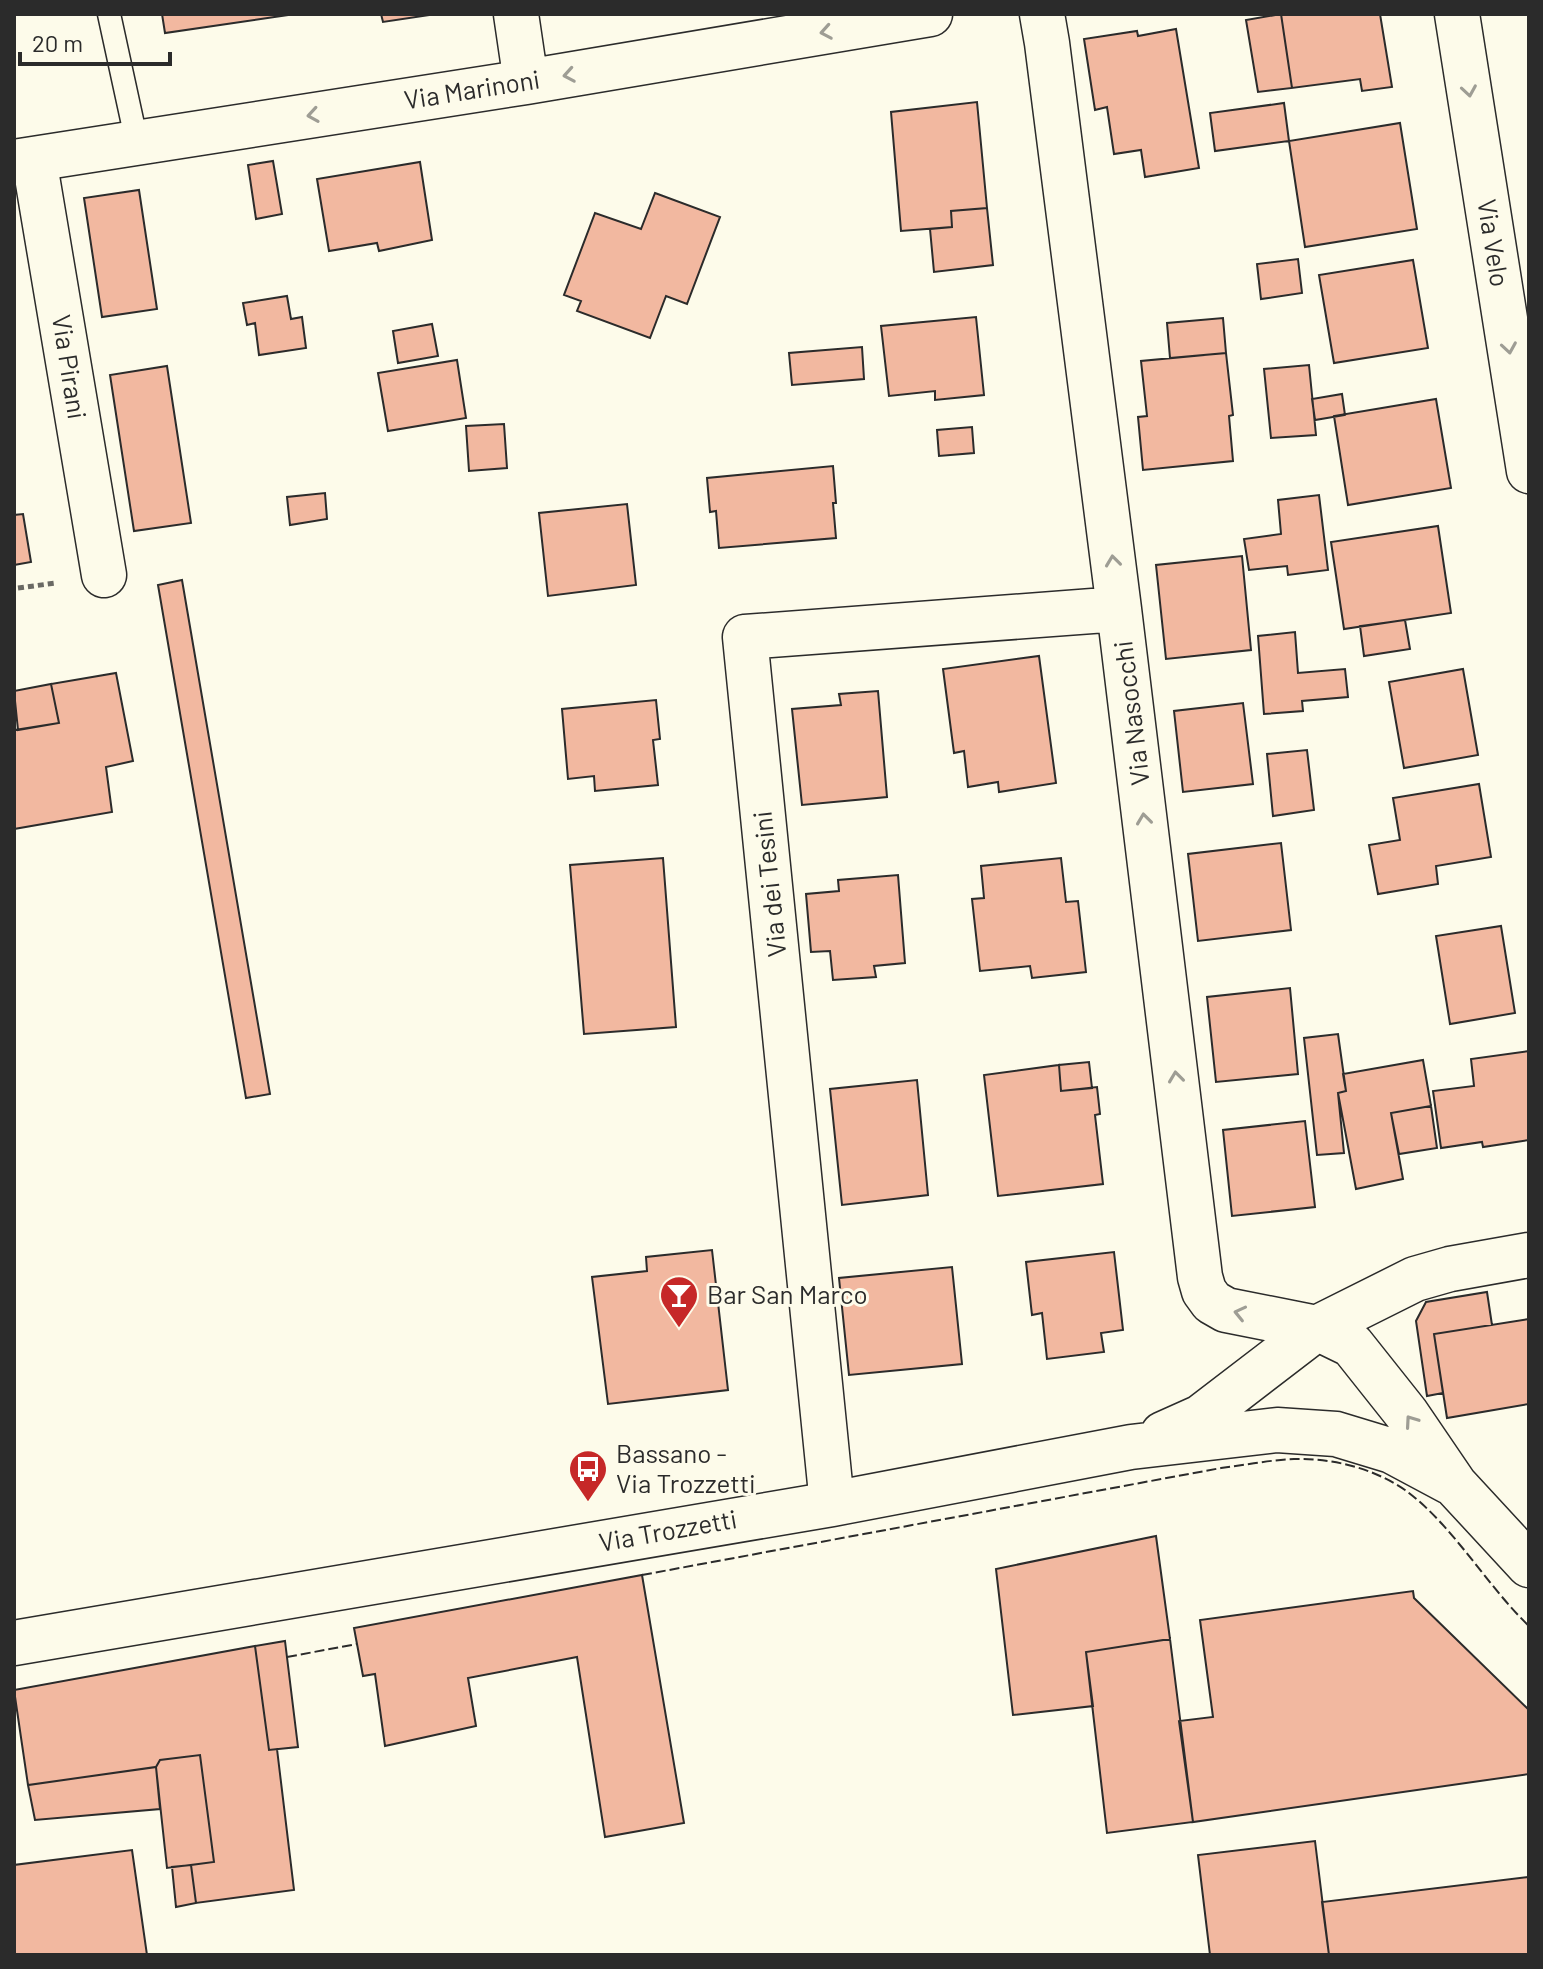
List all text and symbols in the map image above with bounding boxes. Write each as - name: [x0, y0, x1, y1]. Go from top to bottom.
- scale bar: [20, 16, 170, 66]
- one-way arrow: [819, 22, 832, 39]
- text: 20 m: [32, 28, 83, 57]
- street label: Via Marinoni: [402, 62, 542, 115]
- one-way arrow: [562, 65, 576, 82]
- one-way arrow: [1460, 84, 1477, 98]
- one-way arrow: [306, 106, 319, 123]
- street label: Via Velo: [1472, 197, 1517, 289]
- street label: Via Pirani: [47, 312, 94, 421]
- one-way arrow: [1500, 341, 1517, 355]
- one-way arrow: [1105, 554, 1122, 568]
- street label: Via Nasocchi: [1106, 639, 1155, 787]
- street label: Via dei Tesini: [745, 810, 792, 959]
- one-way arrow: [1136, 812, 1153, 825]
- one-way arrow: [1167, 1070, 1184, 1083]
- bar icon: Bar San Marco: [658, 1274, 700, 1329]
- place label: Bar San Marco: [707, 1278, 868, 1309]
- one-way arrow: [1234, 1306, 1247, 1323]
- one-way arrow: [1406, 1415, 1421, 1429]
- place label: Bassano - Via Trozzetti: [616, 1437, 756, 1498]
- bus stop icon: Bassano - Via Trozzetti: [567, 1448, 609, 1503]
- street label: Via Trozzetti: [596, 1502, 739, 1557]

